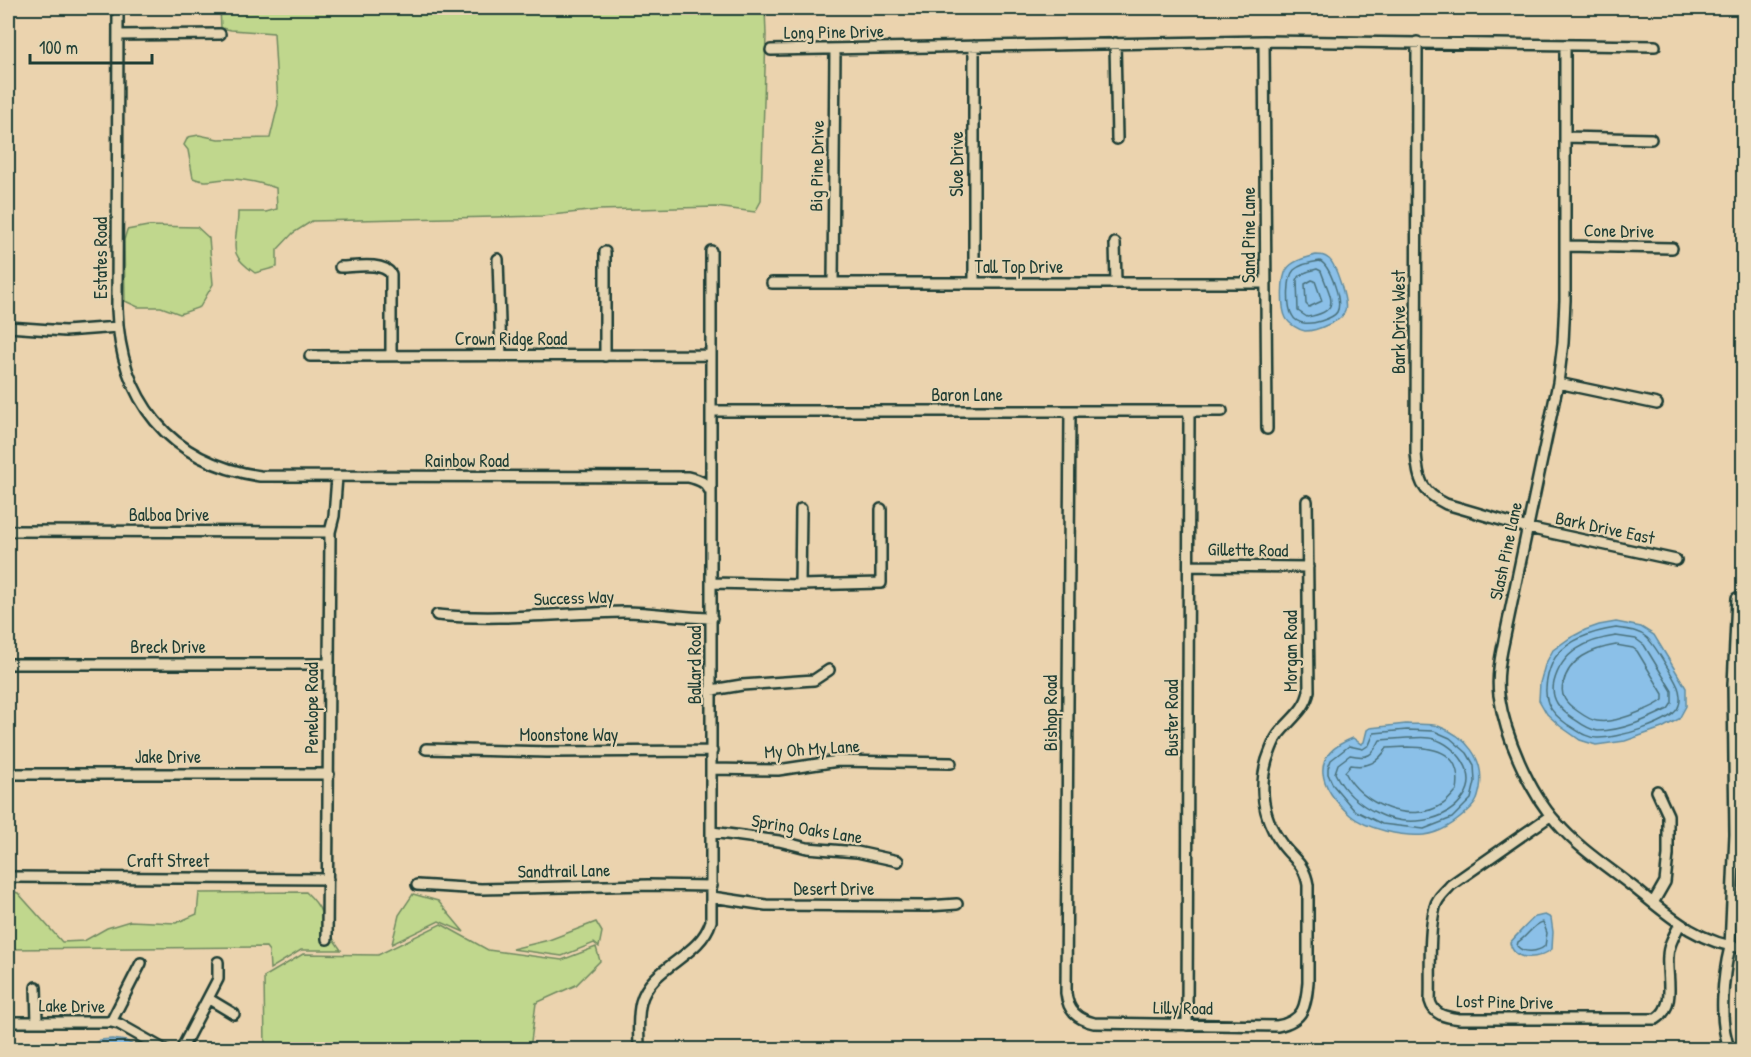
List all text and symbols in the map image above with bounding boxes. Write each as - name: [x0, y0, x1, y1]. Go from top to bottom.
- street label: Long Pine Drive: [784, 18, 884, 45]
- scale bar: [30, 27, 152, 65]
- text: 100 m: [39, 35, 78, 60]
- street label: Big Pine Drive: [803, 120, 830, 212]
- street label: Sloe Drive: [944, 131, 969, 197]
- street label: Sand Pine Lane: [1236, 187, 1261, 283]
- street label: Estates Road: [88, 217, 113, 299]
- street label: Cone Drive: [1584, 217, 1654, 244]
- street label: Tall Top Drive: [975, 254, 1063, 279]
- street label: Bark Drive West: [1386, 269, 1411, 374]
- street label: Crown Ridge Road: [455, 326, 567, 351]
- street label: Baron Lane: [931, 382, 1003, 407]
- street label: Rainbow Road: [425, 448, 509, 473]
- street label: Slash Pine Lane: [1483, 499, 1528, 602]
- street label: Balboa Drive: [129, 502, 209, 527]
- street label: Bark Drive East: [1553, 505, 1658, 550]
- street label: Gillette Road: [1207, 536, 1289, 563]
- street label: Success Way: [533, 584, 615, 611]
- street label: Morgan Road: [1278, 610, 1303, 692]
- street label: Ballard Road: [682, 626, 707, 704]
- street label: Breck Drive: [130, 634, 206, 659]
- street label: Penelope Road: [299, 662, 324, 754]
- street label: Bishop Road: [1038, 675, 1063, 751]
- street label: Buster Road: [1159, 679, 1184, 757]
- street label: Moonstone Way: [520, 722, 619, 747]
- street label: My Oh My Lane: [763, 733, 861, 764]
- street label: Jake Drive: [135, 744, 201, 769]
- street label: Spring Oaks Lane: [750, 807, 864, 850]
- street label: Craft Street: [127, 848, 210, 873]
- street label: Sandtrail Lane: [517, 857, 611, 884]
- street label: Desert Drive: [794, 876, 874, 901]
- street label: Lost Pine Drive: [1456, 988, 1554, 1015]
- street label: Lake Drive: [39, 992, 105, 1019]
- street label: Lilly Road: [1153, 994, 1213, 1021]

